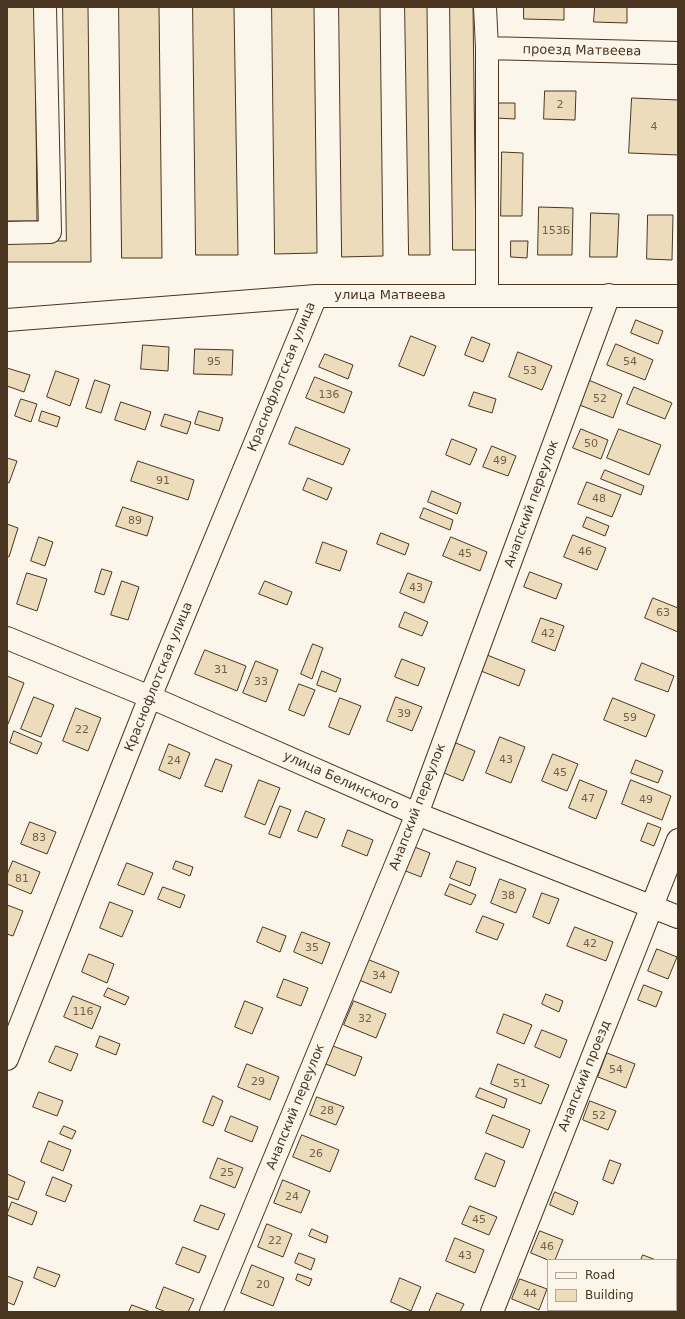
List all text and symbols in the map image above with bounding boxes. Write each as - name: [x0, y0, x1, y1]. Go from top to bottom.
- street label: проезд Матвеева: [522, 42, 642, 60]
- house number: 2: [557, 98, 563, 112]
- house number: 4: [651, 120, 657, 134]
- house number: 153Б: [542, 224, 570, 238]
- street label: улица Матвеева: [334, 288, 446, 304]
- street label: Краснофлотская улица: [245, 300, 319, 454]
- house number: 95: [207, 355, 221, 369]
- house number: 54: [623, 355, 637, 369]
- house number: 53: [523, 364, 537, 378]
- house number: 136: [319, 388, 339, 402]
- house number: 52: [593, 392, 607, 406]
- house number: 50: [584, 437, 598, 451]
- street label: Анапский переулок: [502, 438, 562, 570]
- house number: 49: [493, 454, 507, 468]
- house number: 91: [156, 474, 170, 488]
- house number: 48: [592, 492, 606, 506]
- house number: 89: [128, 514, 142, 528]
- house number: 46: [578, 545, 592, 559]
- house number: 45: [458, 547, 472, 561]
- house number: 43: [409, 581, 423, 595]
- street label: Краснофлотская улица: [122, 600, 196, 754]
- house number: 63: [656, 606, 670, 620]
- house number: 42: [541, 627, 555, 641]
- house number: 31: [214, 663, 228, 677]
- house number: 33: [254, 675, 268, 689]
- house number: 39: [397, 707, 411, 721]
- house number: 59: [623, 711, 637, 725]
- house number: 22: [75, 723, 89, 737]
- street label: Анапский переулок: [387, 741, 449, 873]
- street label: улица Белинского: [281, 748, 401, 814]
- house number: 43: [499, 753, 513, 767]
- house number: 24: [167, 754, 181, 768]
- house number: 45: [553, 766, 567, 780]
- house number: 47: [581, 792, 595, 806]
- house number: 49: [639, 793, 653, 807]
- house number: 83: [32, 831, 46, 845]
- house number: 81: [15, 872, 29, 886]
- house number: 38: [501, 889, 515, 903]
- house number: 42: [583, 937, 597, 951]
- house number: 35: [305, 941, 319, 955]
- house number: 34: [372, 969, 386, 983]
- house number: 116: [73, 1005, 93, 1019]
- house number: 32: [358, 1012, 372, 1026]
- street label: Анапский проезд: [556, 1018, 614, 1134]
- street label: Анапский переулок: [264, 1042, 328, 1172]
- house number: 54: [609, 1063, 623, 1077]
- house number: 29: [251, 1075, 265, 1089]
- house number: 51: [513, 1077, 527, 1091]
- house number: 28: [320, 1104, 334, 1118]
- house number: 52: [592, 1109, 606, 1123]
- house number: 26: [309, 1147, 323, 1161]
- house number: 25: [220, 1166, 234, 1180]
- house number: 24: [285, 1190, 299, 1204]
- house number: 45: [472, 1213, 486, 1227]
- house number: 22: [268, 1234, 282, 1248]
- house number: 46: [540, 1240, 554, 1254]
- house number: 43: [458, 1249, 472, 1263]
- legend: [547, 1259, 677, 1311]
- text: Road: [585, 1268, 615, 1282]
- house number: 20: [256, 1278, 270, 1292]
- house number: 44: [523, 1287, 537, 1301]
- text: Building: [585, 1288, 634, 1302]

